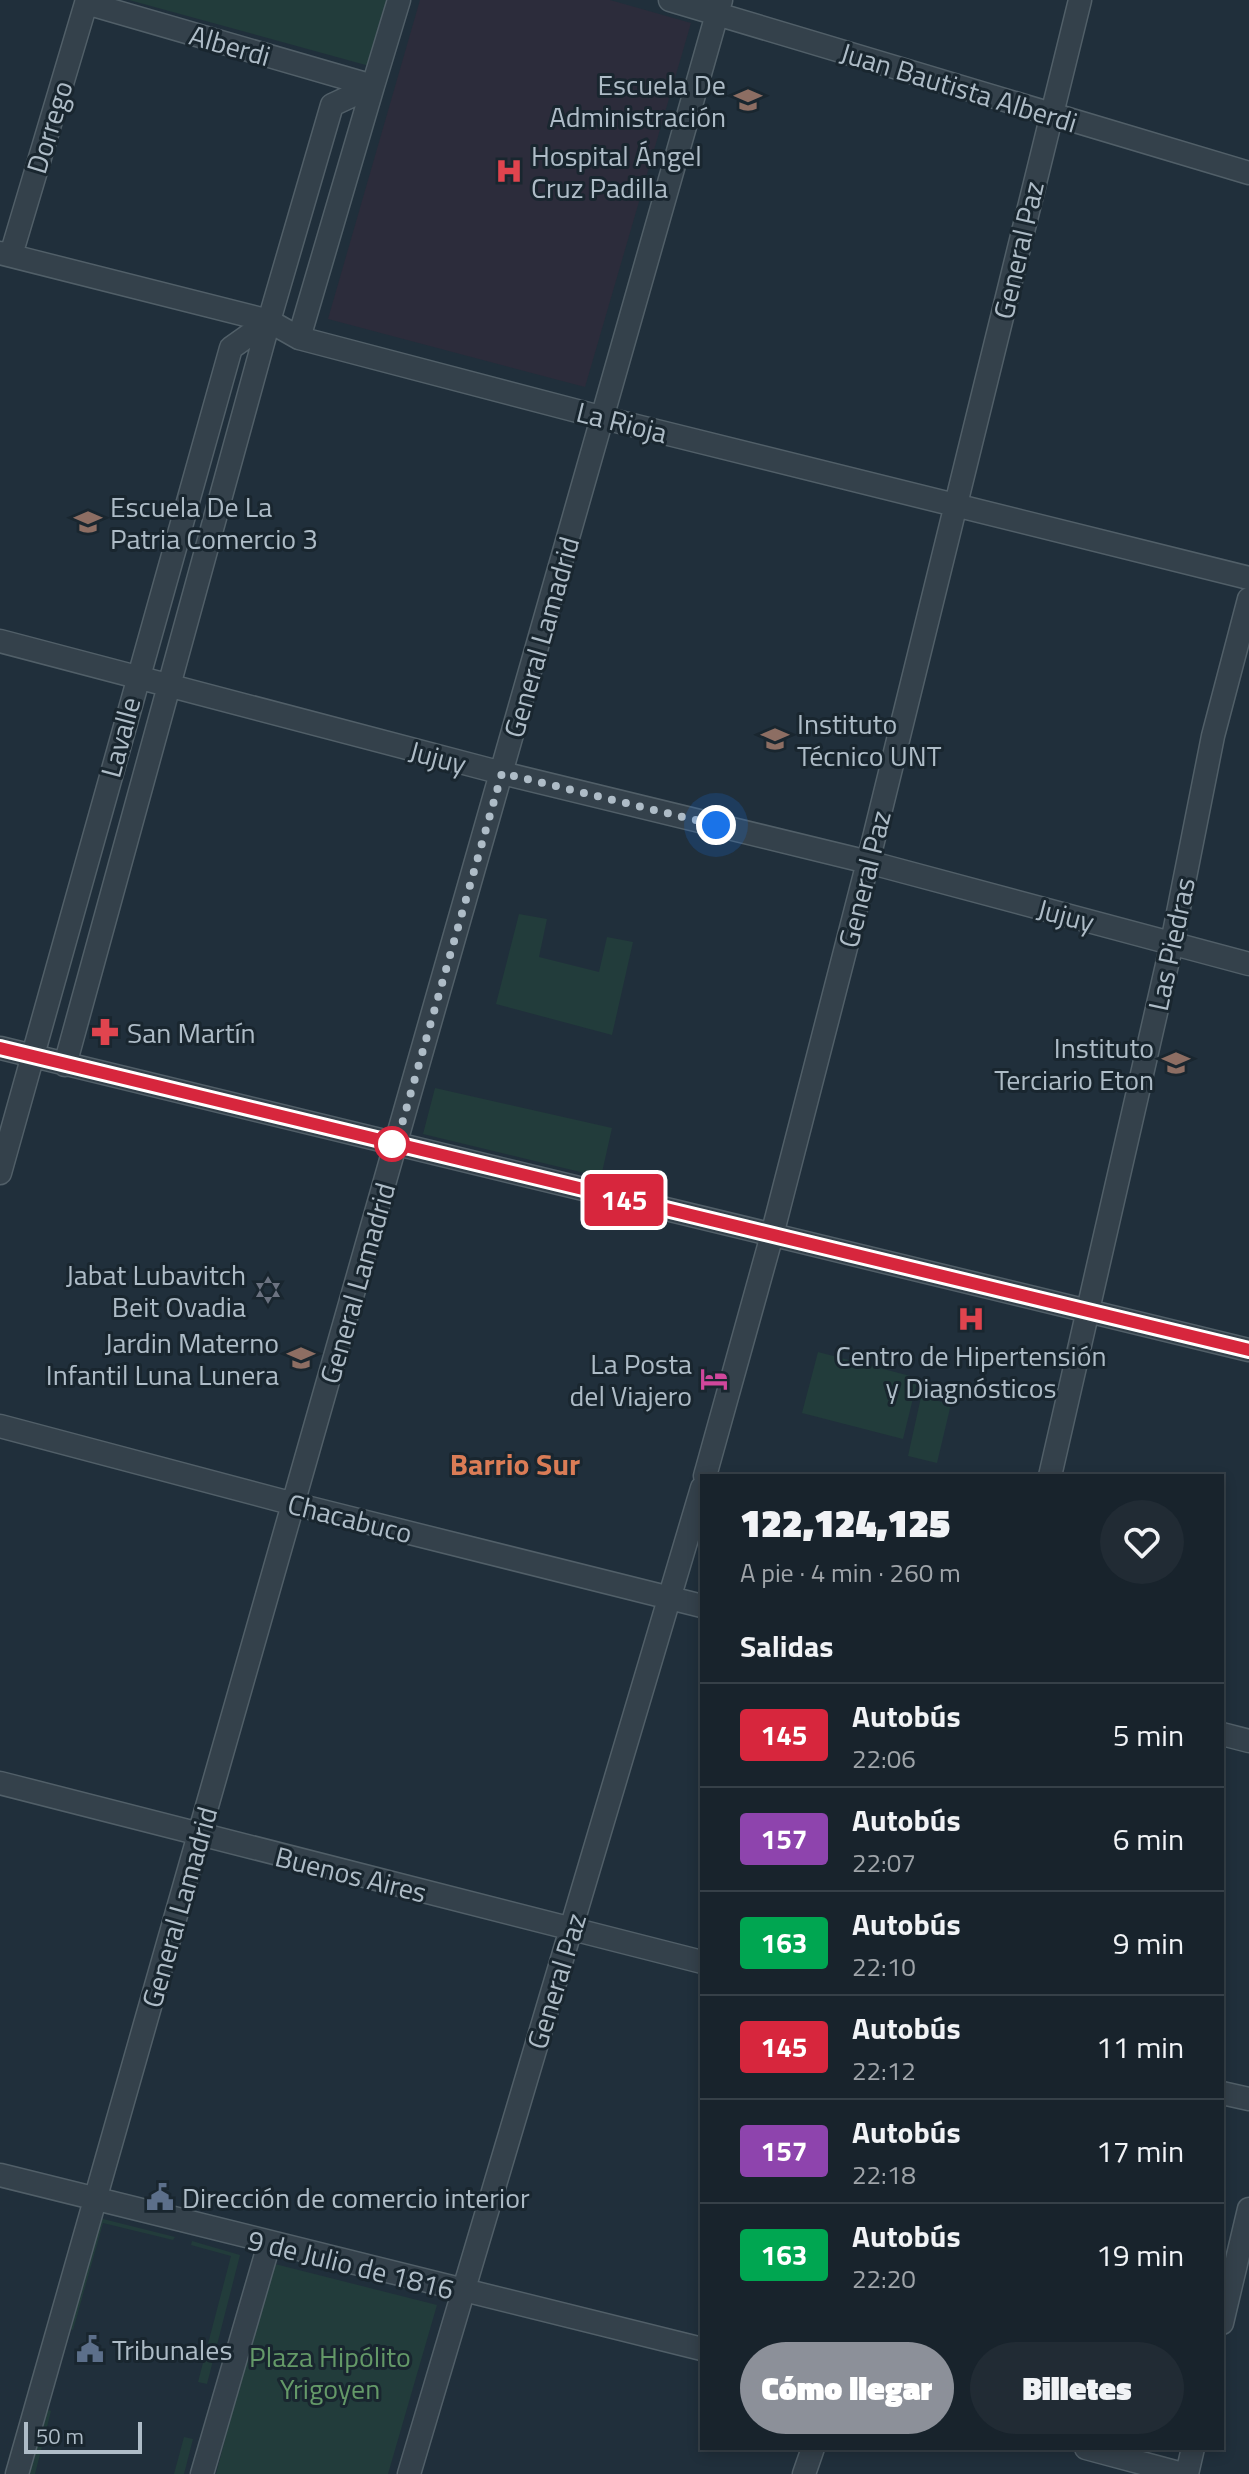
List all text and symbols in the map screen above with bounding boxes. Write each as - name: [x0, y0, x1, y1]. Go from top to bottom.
- street label: Alberdi: [185, 13, 275, 77]
- street label: Juan Bautista Alberdi: [835, 31, 1083, 143]
- place label: Escuela De Administración: [549, 63, 726, 138]
- street label: Dorrego: [15, 75, 83, 179]
- school or university icon: Escuela De Administración: [733, 85, 763, 115]
- place label: Hospital Ángel Cruz Padilla: [531, 134, 702, 209]
- hospital icon: Hospital Ángel Cruz Padilla: [494, 156, 524, 186]
- street label: General Paz: [981, 177, 1055, 323]
- street label: La Rioja: [572, 390, 672, 454]
- place label: Escuela De La Patria Comercio 3: [110, 485, 318, 560]
- school or university icon: Escuela De La Patria Comercio 3: [73, 507, 103, 537]
- street label: General Lamadrid: [492, 531, 590, 743]
- street label: Lavalle: [89, 692, 151, 782]
- place label: Instituto Técnico UNT: [797, 702, 942, 777]
- school or university icon: Instituto Técnico UNT: [760, 724, 790, 754]
- street label: Jujuy: [405, 729, 471, 785]
- your location: [696, 805, 736, 845]
- street label: General Paz: [826, 806, 902, 952]
- street label: Las Piedras: [1136, 873, 1206, 1015]
- street label: Jujuy: [1033, 887, 1099, 943]
- place label: San Martín: [127, 1011, 256, 1054]
- pharmacy icon: San Martín: [90, 1017, 120, 1047]
- place label: Instituto Terciario Eton: [994, 1026, 1154, 1101]
- school or university icon: Instituto Terciario Eton: [1161, 1048, 1191, 1078]
- unlabelled marker: [375, 1127, 409, 1161]
- line badge: 145: [578, 1174, 670, 1226]
- street label: General Lamadrid: [308, 1177, 406, 1389]
- text: 145: [600, 1178, 648, 1221]
- place label: Jabat Lubavitch Beit Ovadia: [66, 1253, 246, 1328]
- synagogue icon: Jabat Lubavitch Beit Ovadia: [253, 1275, 283, 1305]
- hospital icon: Centro de Hipertensión y Diagnósticos: [956, 1304, 986, 1334]
- place label: Jardin Materno Infantil Luna Lunera: [46, 1321, 279, 1396]
- place label: Centro de Hipertensión y Diagnósticos: [836, 1334, 1106, 1409]
- place label: La Posta del Viajero: [569, 1342, 692, 1417]
- school or university icon: Jardin Materno Infantil Luna Lunera: [286, 1343, 316, 1373]
- hotel icon: La Posta del Viajero: [699, 1364, 729, 1394]
- district label: Barrio Sur: [450, 1441, 580, 1487]
- street label: Chacabuco: [283, 1482, 417, 1554]
- text: 122,124,125: [740, 1494, 950, 1552]
- button: heart: [1100, 1500, 1184, 1584]
- text: A pie · 4 min · 260 m: [740, 1553, 961, 1592]
- text: Salidas: [740, 1623, 833, 1669]
- text: Autobús: [852, 1693, 961, 1739]
- text: 5 min: [1113, 1712, 1184, 1758]
- text: 145: [760, 1713, 808, 1756]
- text: 22:06: [852, 1739, 916, 1778]
- text: Autobús: [852, 1797, 961, 1843]
- street label: General Lamadrid: [130, 1801, 228, 2013]
- text: 6 min: [1113, 1816, 1184, 1862]
- text: 157: [760, 1817, 808, 1860]
- street label: Buenos Aires: [271, 1834, 431, 1914]
- text: 22:07: [852, 1843, 916, 1882]
- text: Autobús: [852, 1901, 961, 1947]
- street label: General Paz: [515, 1908, 597, 2054]
- text: 9 min: [1113, 1920, 1184, 1966]
- text: 163: [760, 1921, 808, 1964]
- text: 22:10: [852, 1947, 916, 1986]
- text: Autobús: [852, 2005, 961, 2051]
- text: 11 min: [1096, 2024, 1184, 2070]
- text: 145: [760, 2025, 808, 2068]
- text: 22:12: [852, 2051, 916, 2090]
- text: Autobús: [852, 2109, 961, 2155]
- text: 17 min: [1096, 2128, 1184, 2174]
- text: 157: [760, 2129, 808, 2172]
- text: 22:18: [852, 2155, 916, 2194]
- place label: Dirección de comercio interior: [182, 2176, 530, 2219]
- public building icon: Dirección de comercio interior: [145, 2182, 175, 2212]
- text: Autobús: [852, 2213, 961, 2259]
- street label: 9 de Julio de 1816: [243, 2218, 459, 2310]
- text: 19 min: [1096, 2232, 1184, 2278]
- text: 163: [760, 2233, 808, 2276]
- text: 22:20: [852, 2259, 916, 2298]
- place label: Tribunales: [112, 2328, 232, 2371]
- public building icon: Tribunales: [75, 2334, 105, 2364]
- park label: Plaza Hipólito Yrigoyen: [249, 2335, 411, 2410]
- button: Cómo llegar: [740, 2342, 954, 2434]
- button: Billetes: [970, 2342, 1184, 2434]
- scale bar: [24, 2418, 142, 2454]
- text: 50 m: [36, 2419, 84, 2453]

